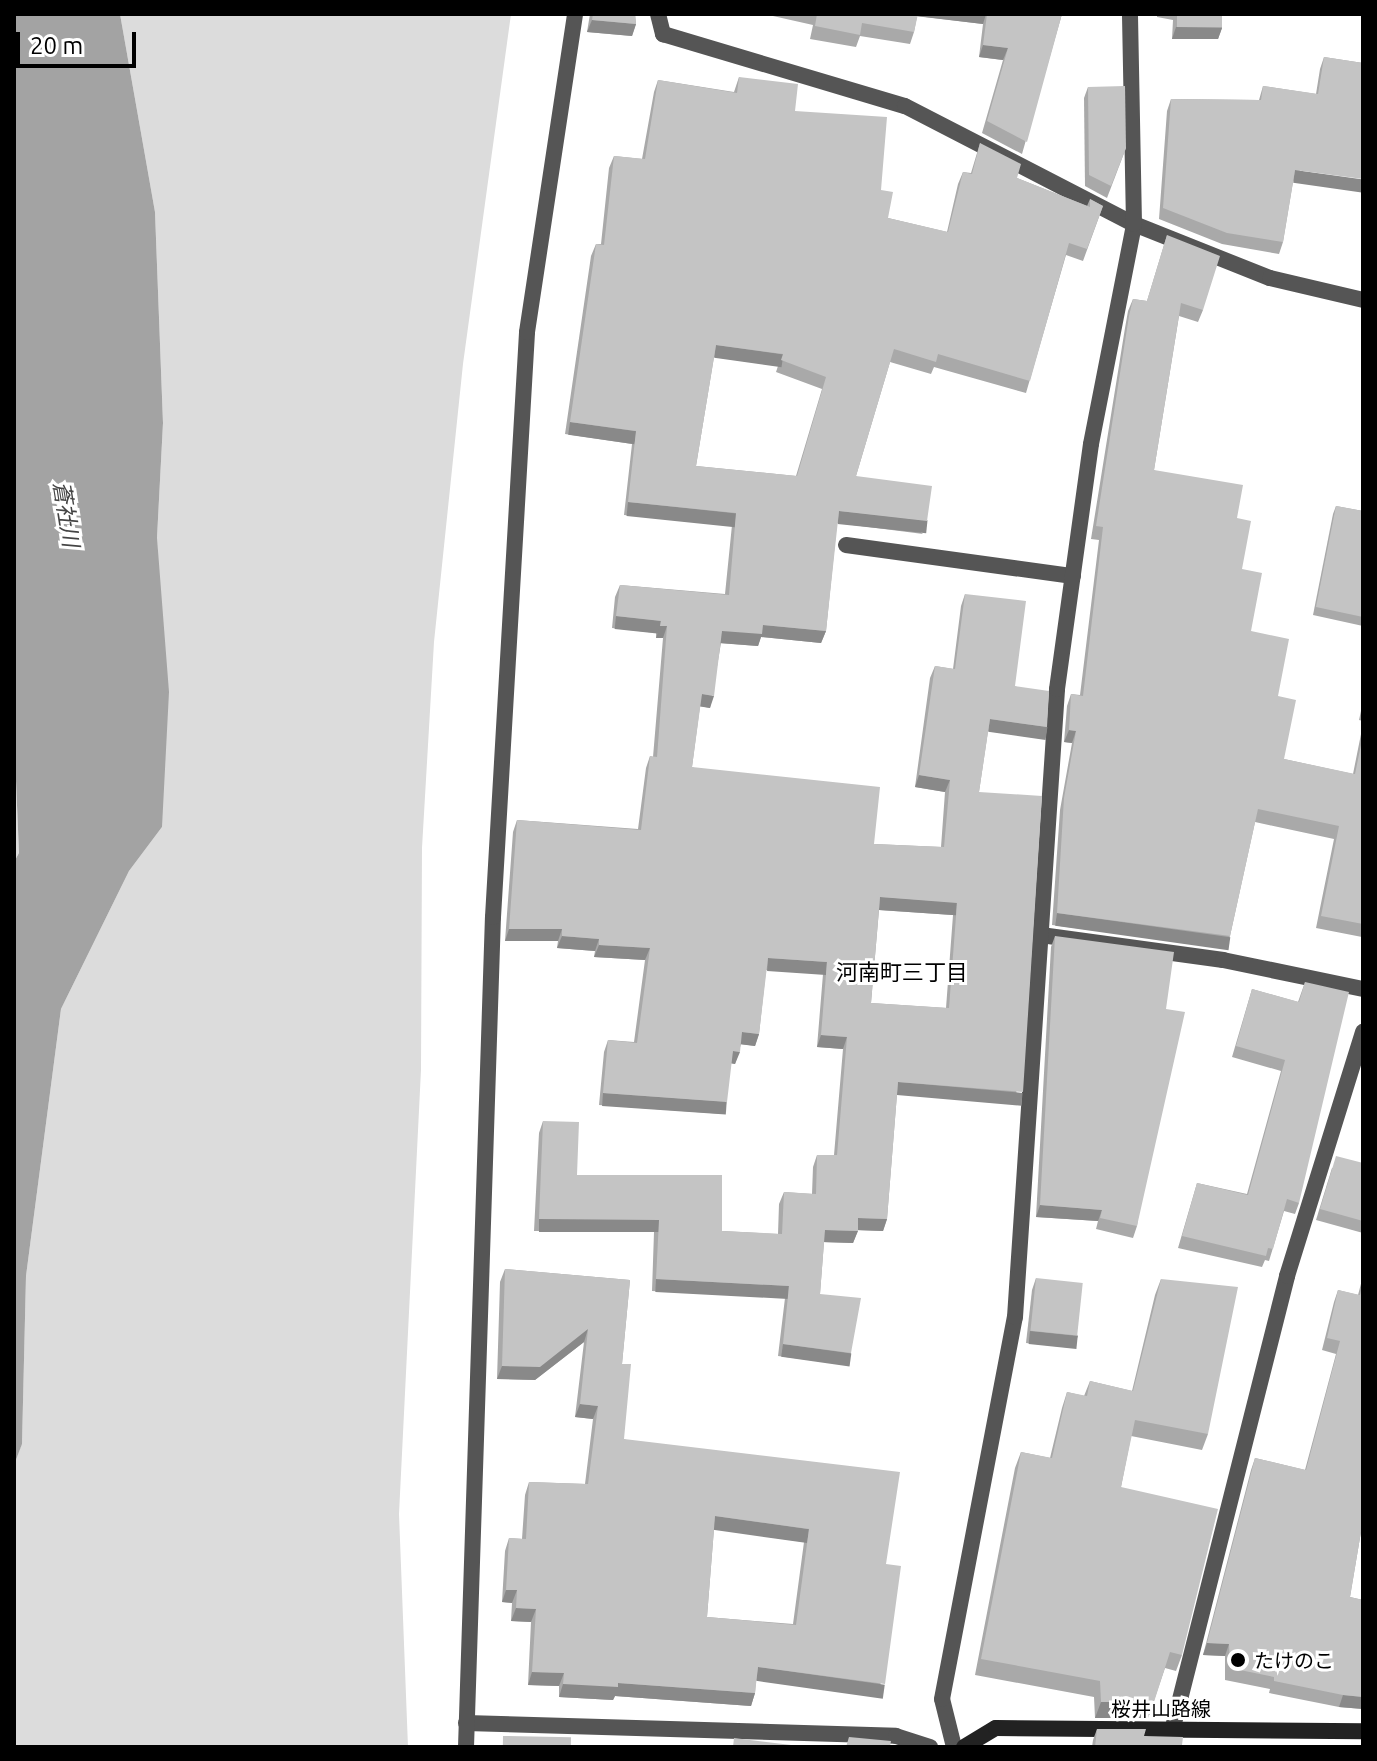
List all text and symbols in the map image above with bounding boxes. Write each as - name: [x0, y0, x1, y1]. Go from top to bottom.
- scale bar: [20, 16, 140, 66]
- text: 20 m: [30, 32, 83, 59]
- water label: 蒼社川: [49, 479, 85, 549]
- district label: 河南町三丁目: [836, 959, 968, 985]
- place label: たけのこ: [1254, 1648, 1334, 1672]
- marker: たけのこ: [1229, 1651, 1247, 1669]
- street label: 桜井山路線: [1111, 1696, 1211, 1720]

